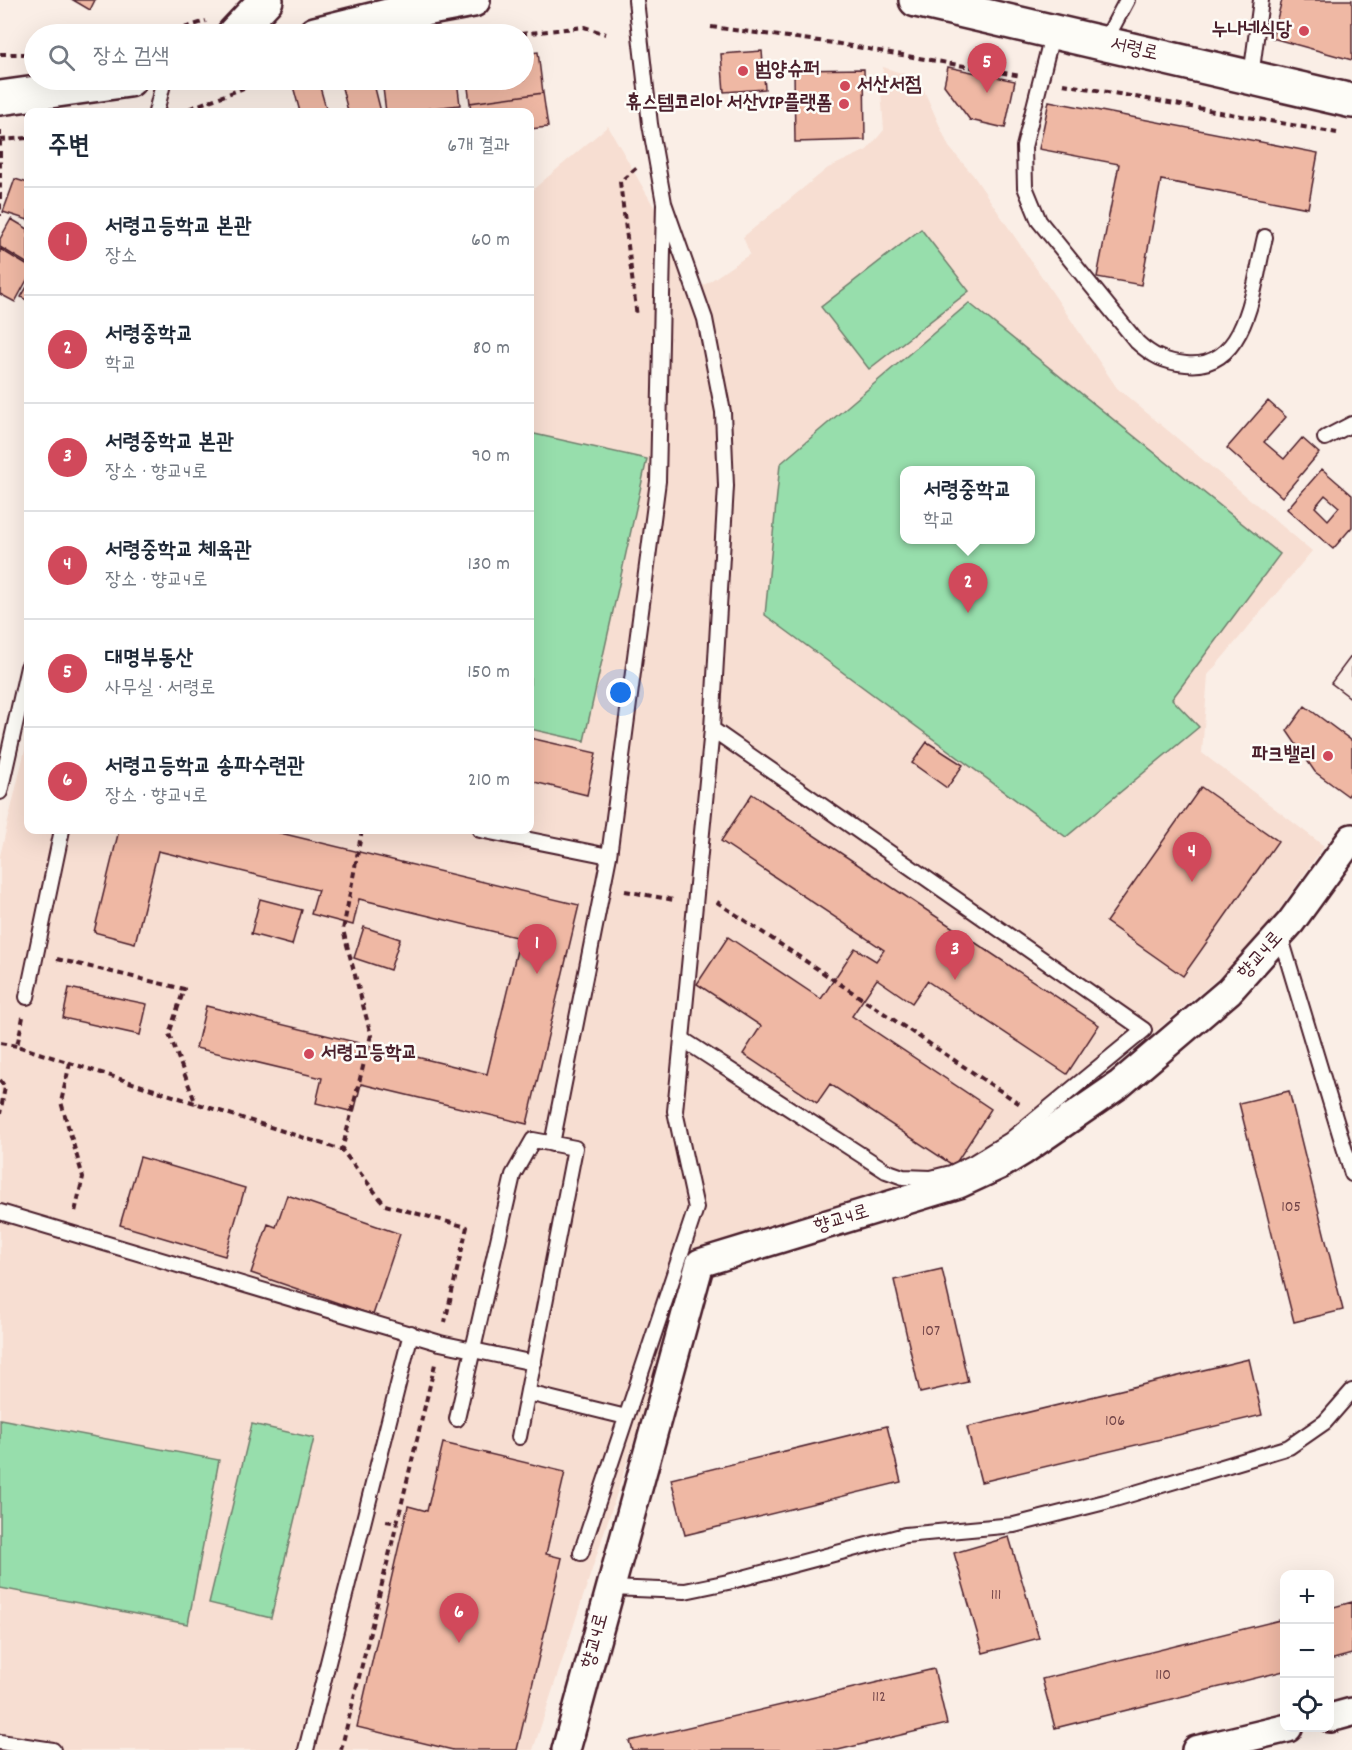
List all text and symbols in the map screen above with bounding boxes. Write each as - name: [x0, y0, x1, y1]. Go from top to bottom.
- place label: 누나네식당: [1212, 17, 1292, 45]
- search box: [24, 24, 534, 90]
- marker: 누나네식당: [1297, 24, 1311, 38]
- street label: 서령로: [1107, 31, 1161, 69]
- icon: search: [45, 41, 78, 74]
- text: 장소 검색: [93, 42, 169, 73]
- pin: 5: [968, 44, 1006, 93]
- place label: 범양슈퍼: [755, 57, 819, 85]
- marker: 범양슈퍼: [736, 64, 750, 78]
- place label: 서산서점: [857, 72, 921, 100]
- marker: 서산서점: [838, 79, 852, 93]
- place label: 휴스템코리아 서산VIP플랫폼: [625, 90, 832, 118]
- marker: 휴스템코리아 서산VIP플랫폼: [837, 97, 851, 111]
- text: 주변: [48, 129, 90, 166]
- text: 6개 결과: [447, 133, 510, 161]
- text: 서령고등학교 본관: [105, 212, 252, 243]
- text: 1: [65, 227, 70, 255]
- text: 60 m: [471, 227, 510, 255]
- text: 장소: [105, 243, 137, 271]
- text: 서령중학교: [105, 320, 194, 351]
- text: 2: [63, 335, 72, 363]
- text: 80 m: [473, 335, 510, 363]
- text: 학교: [105, 351, 137, 379]
- text: 서령중학교 본관: [105, 428, 234, 459]
- text: 3: [63, 443, 72, 471]
- text: 90 m: [472, 443, 510, 471]
- text: 장소 · 향교4로: [105, 459, 208, 487]
- popup: [900, 466, 1035, 544]
- text: 서령중학교: [923, 476, 1012, 507]
- text: 학교: [923, 507, 955, 535]
- text: 서령중학교 체육관: [105, 536, 252, 567]
- text: 4: [63, 551, 72, 579]
- text: 130 m: [468, 551, 510, 579]
- pin: 2: [948, 564, 988, 613]
- text: 장소 · 향교4로: [105, 567, 208, 595]
- text: 대명부동산: [105, 644, 194, 675]
- text: 5: [63, 659, 72, 687]
- text: 150 m: [467, 659, 510, 687]
- text: 사무실 · 서령로: [105, 675, 215, 703]
- your location: [606, 678, 635, 707]
- place label: 파크밸리: [1252, 742, 1316, 770]
- marker: 파크밸리: [1321, 749, 1335, 763]
- text: 서령고등학교 송파수련관: [105, 752, 305, 783]
- text: 6: [63, 767, 72, 795]
- text: 210 m: [468, 767, 510, 795]
- text: 장소 · 향교4로: [105, 783, 208, 811]
- pin: 4: [1172, 832, 1212, 882]
- pin: 1: [518, 924, 556, 974]
- street label: 향교4로: [1232, 926, 1290, 986]
- pin: 3: [936, 930, 974, 980]
- place label: 서령고등학교: [321, 1040, 418, 1068]
- marker: 서령고등학교: [302, 1047, 316, 1061]
- house number: 105: [1281, 1196, 1301, 1219]
- street label: 향교4로: [811, 1198, 873, 1242]
- house number: 107: [922, 1320, 940, 1343]
- house number: 106: [1105, 1410, 1125, 1433]
- map controls: [1280, 1570, 1334, 1732]
- button: +: [1280, 1570, 1334, 1624]
- house number: 111: [991, 1584, 1001, 1607]
- pin: 6: [440, 1594, 478, 1643]
- street label: 향교4로: [575, 1610, 617, 1672]
- button: −: [1280, 1624, 1334, 1678]
- house number: 110: [1155, 1664, 1171, 1687]
- button: locate: [1280, 1678, 1334, 1732]
- house number: 112: [872, 1686, 886, 1709]

